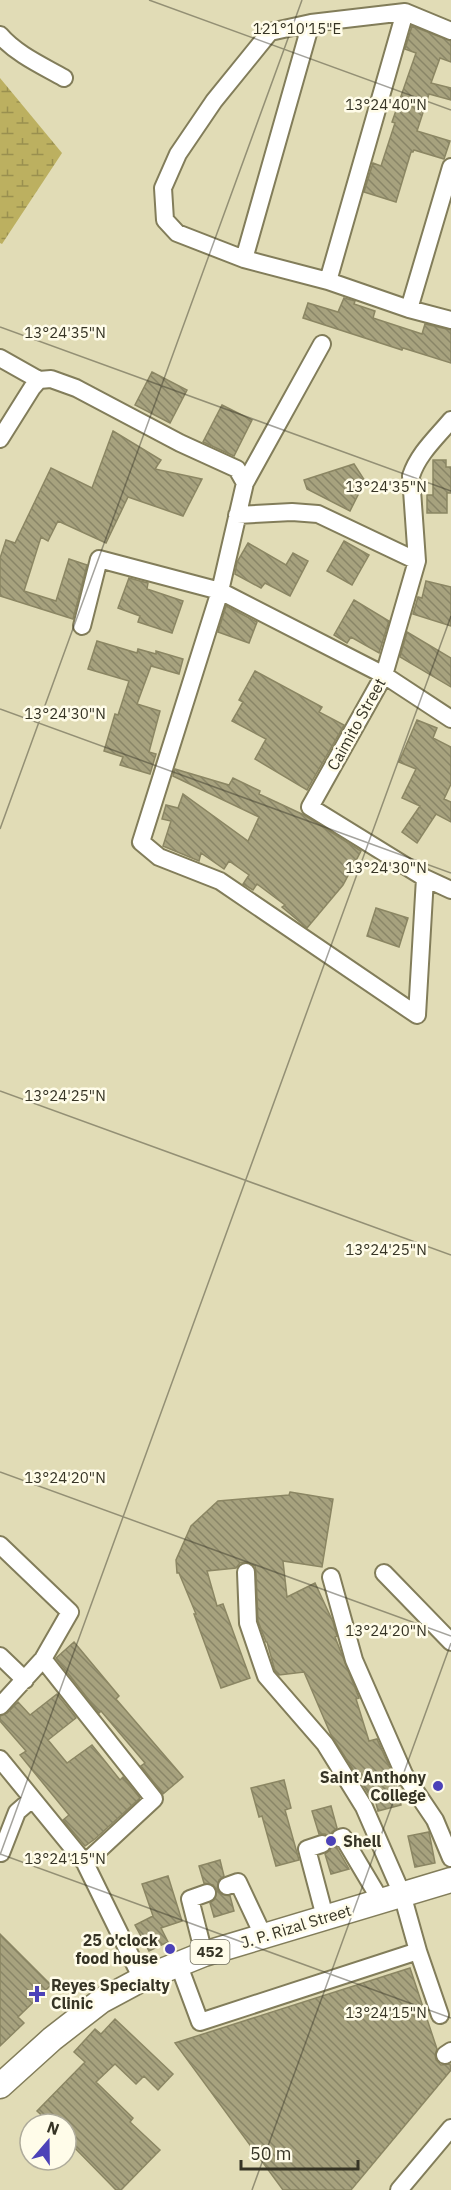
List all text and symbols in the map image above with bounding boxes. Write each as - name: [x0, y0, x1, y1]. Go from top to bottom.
- text: 121°10'15"E: [253, 19, 341, 38]
- text: 13°24'40"N: [345, 95, 427, 114]
- text: 13°24'35"N: [24, 323, 106, 342]
- text: 13°24'35"N: [345, 477, 427, 496]
- street label: Caimito Street: [322, 674, 390, 774]
- text: 13°24'30"N: [24, 704, 106, 723]
- text: 13°24'30"N: [345, 858, 427, 877]
- text: 13°24'25"N: [24, 1086, 106, 1105]
- text: 13°24'25"N: [345, 1240, 427, 1259]
- text: 13°24'20"N: [24, 1468, 106, 1487]
- text: 13°24'20"N: [345, 1621, 427, 1640]
- place label: Saint Anthony College: [320, 1767, 426, 1805]
- marker: Saint Anthony College: [431, 1779, 445, 1793]
- place label: Shell: [343, 1831, 381, 1851]
- marker: Shell: [324, 1834, 338, 1848]
- text: 13°24'15"N: [24, 1849, 106, 1868]
- street label: J. P. Rizal Street: [238, 1900, 354, 1952]
- place label: 25 o'clock food house: [76, 1930, 159, 1968]
- road number: 452: [190, 1940, 230, 1964]
- marker: 25 o'clock food house: [163, 1942, 177, 1956]
- place label: Reyes Specialty Clinic: [51, 1975, 170, 2013]
- marker: Reyes Specialty Clinic: [28, 1985, 46, 2003]
- text: 13°24'15"N: [345, 2003, 427, 2022]
- north arrow: [18, 2112, 78, 2172]
- text: N: [44, 2117, 62, 2139]
- scale bar: [241, 2133, 358, 2171]
- text: 50 m: [250, 2142, 292, 2165]

